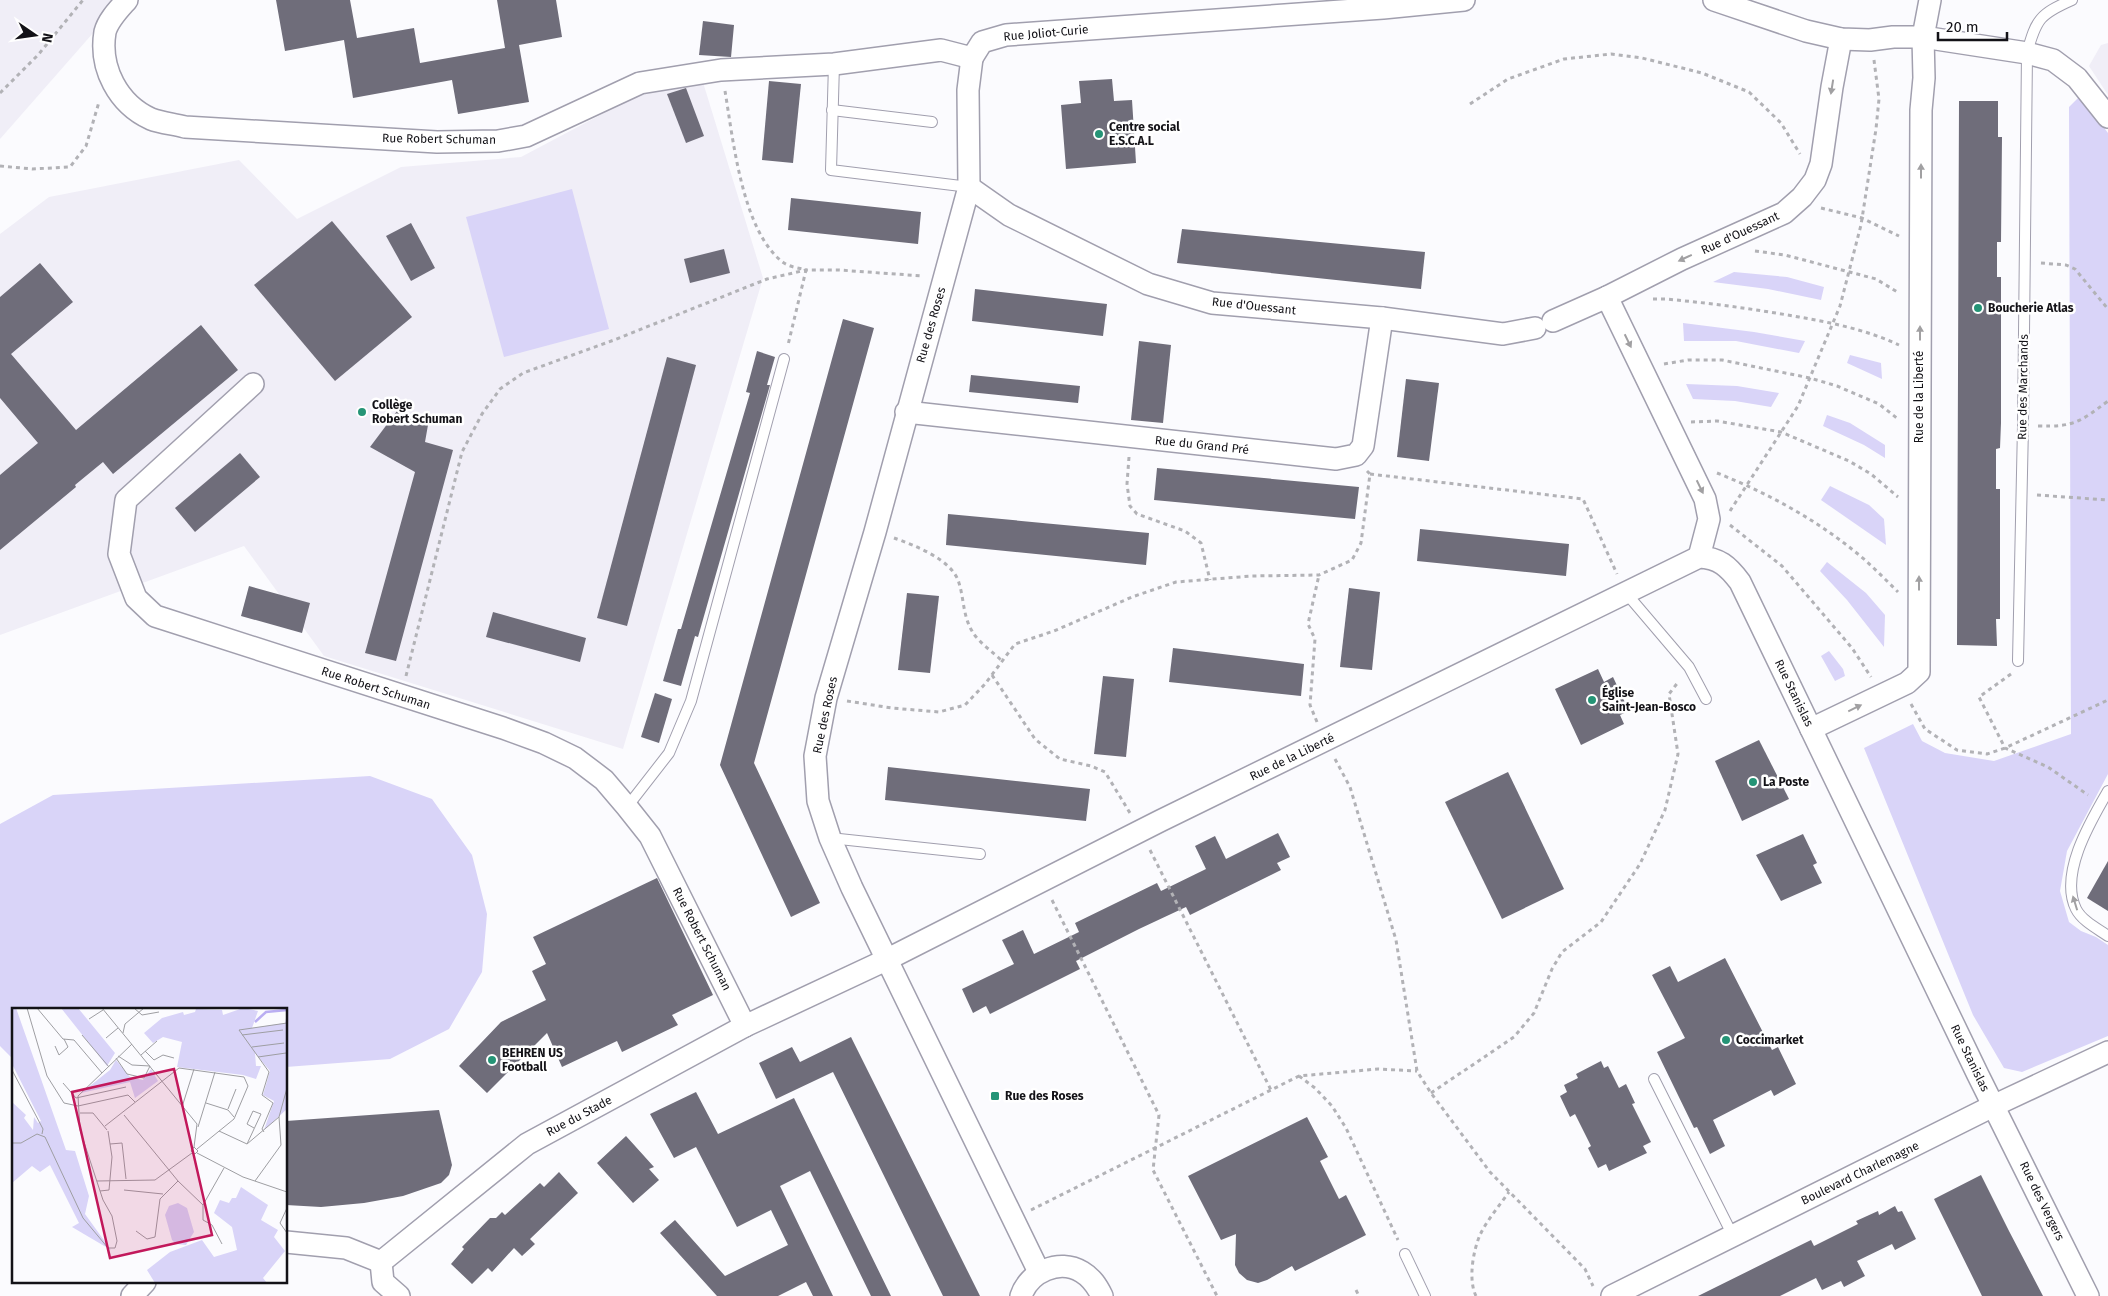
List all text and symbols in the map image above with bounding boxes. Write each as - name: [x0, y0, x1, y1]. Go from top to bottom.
- north arrow: [10, 10, 60, 60]
- scale bar: [1938, 10, 2007, 42]
- text: 20 m: [1946, 18, 1979, 36]
- street label: Rue Joliot-Curie: [1003, 22, 1089, 44]
- text: N: [38, 31, 57, 44]
- one-way arrow: [1828, 79, 1836, 95]
- place label: Centre social E.S.C.A.L: [1109, 120, 1180, 148]
- marker: Centre social E.S.C.A.L: [1093, 128, 1105, 140]
- street label: Rue Robert Schuman: [382, 131, 496, 147]
- one-way arrow: [1917, 163, 1925, 179]
- street label: Rue d'Ouessant: [1699, 209, 1782, 257]
- one-way arrow: [1678, 254, 1692, 262]
- street label: Rue des Roses: [913, 285, 949, 365]
- street label: Rue d'Ouessant: [1211, 295, 1297, 317]
- place label: Boucherie Atlas: [1988, 301, 2074, 315]
- marker: Boucherie Atlas: [1972, 302, 1984, 314]
- one-way arrow: [1916, 325, 1924, 341]
- one-way arrow: [1625, 334, 1633, 348]
- street label: Rue des Marchands: [2015, 334, 2031, 440]
- street label: Rue de la Liberté: [1912, 351, 1926, 443]
- place label: Collège Robert Schuman: [372, 398, 462, 426]
- marker: Collège Robert Schuman: [356, 406, 368, 418]
- street label: Rue du Grand Pré: [1154, 433, 1250, 457]
- one-way arrow: [1696, 480, 1704, 494]
- one-way arrow: [1915, 575, 1923, 591]
- street label: Rue Stanislas: [1772, 657, 1816, 729]
- street label: Rue Robert Schuman: [320, 664, 432, 712]
- street label: Rue des Roses: [810, 675, 840, 755]
- place label: Église Saint-Jean-Bosco: [1602, 684, 1696, 714]
- marker: Église Saint-Jean-Bosco: [1586, 694, 1598, 706]
- one-way arrow: [1848, 704, 1862, 712]
- street label: Rue de la Liberté: [1247, 730, 1337, 784]
- place label: La Poste: [1763, 775, 1810, 789]
- marker: La Poste: [1747, 776, 1759, 788]
- street label: Rue Robert Schuman: [670, 885, 734, 993]
- one-way arrow: [2070, 895, 2078, 910]
- inset map: [12, 1008, 288, 1284]
- street label: Rue Stanislas: [1948, 1022, 1992, 1094]
- place label: Coccimarket: [1736, 1033, 1804, 1047]
- marker: Coccimarket: [1720, 1034, 1732, 1046]
- place label: BEHREN US Football: [502, 1046, 563, 1074]
- marker: BEHREN US Football: [486, 1054, 498, 1066]
- place label: Rue des Roses: [1005, 1089, 1084, 1103]
- marker: Rue des Roses: [989, 1090, 1001, 1102]
- street label: Rue du Stade: [544, 1093, 614, 1139]
- street label: Boulevard Charlemagne: [1799, 1138, 1921, 1208]
- street label: Rue des Vergers: [2017, 1159, 2067, 1243]

